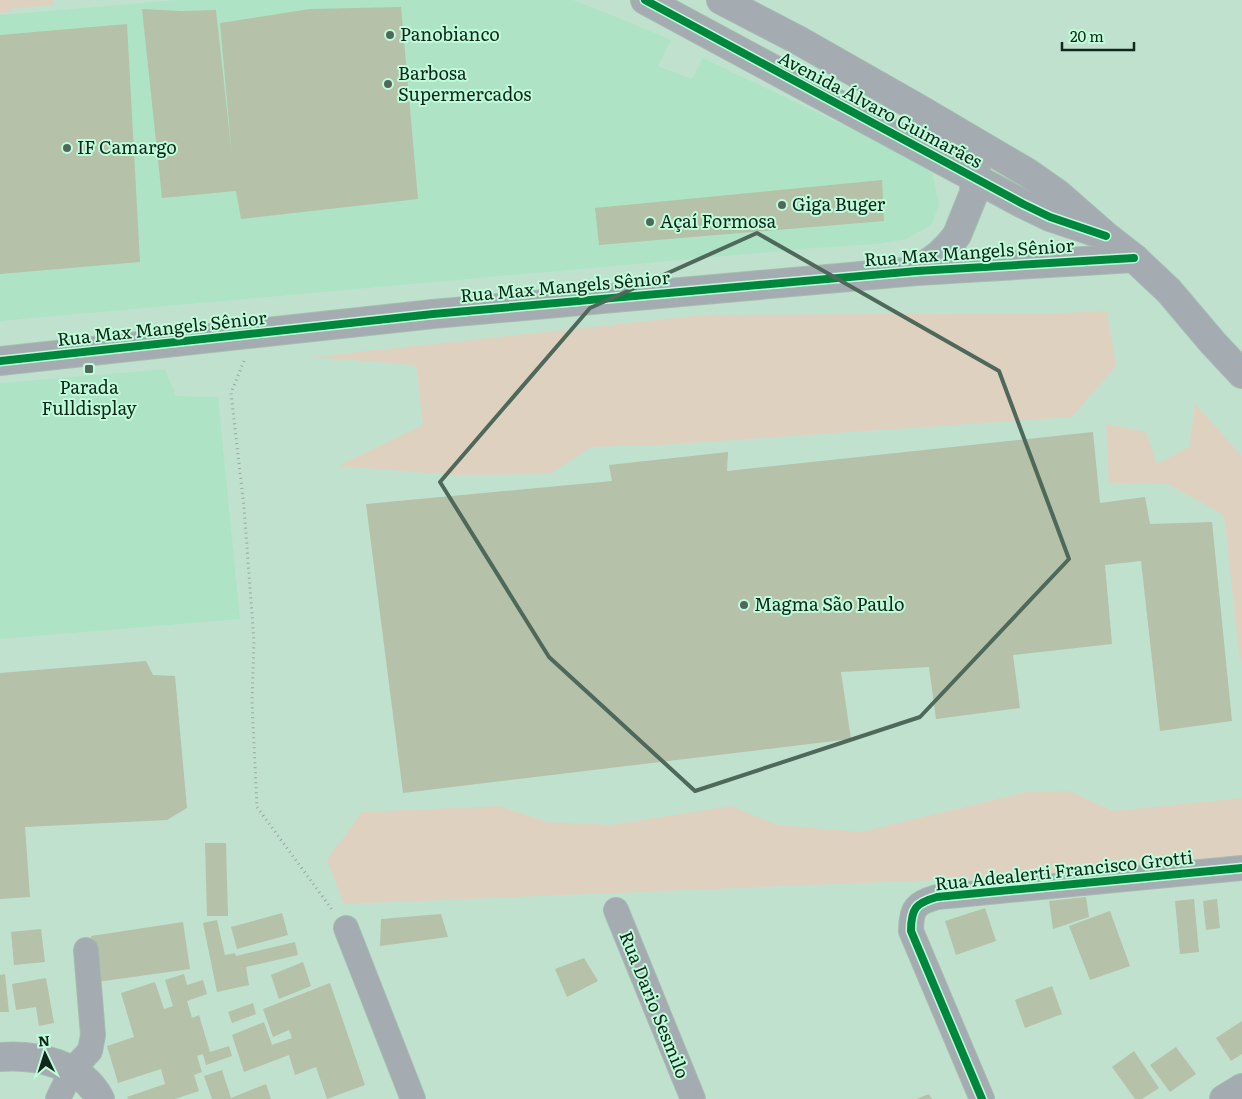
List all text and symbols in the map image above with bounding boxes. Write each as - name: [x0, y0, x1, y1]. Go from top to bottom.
- place label: Panobianco: [400, 20, 500, 47]
- scale bar: [1062, 20, 1134, 52]
- text: 20 m: [1070, 24, 1104, 47]
- marker: Panobianco: [384, 29, 396, 41]
- street label: Avenida Álvaro Guimarães: [774, 43, 987, 174]
- place label: Barbosa Supermercados: [398, 59, 531, 107]
- marker: Barbosa Supermercados: [382, 78, 394, 90]
- place label: IF Camargo: [77, 133, 177, 160]
- marker: IF Camargo: [61, 142, 73, 154]
- place label: Giga Buger: [792, 190, 886, 217]
- marker: Giga Buger: [776, 199, 788, 211]
- place label: Açaí Formosa: [660, 207, 776, 234]
- marker: Açaí Formosa: [644, 216, 656, 228]
- street label: Rua Max Mangels Sênior: [863, 231, 1075, 272]
- street label: Rua Max Mangels Sênior: [459, 263, 671, 308]
- street label: Rua Max Mangels Sênior: [56, 303, 268, 352]
- marker: Parada Fulldisplay: [83, 363, 95, 375]
- place label: Parada Fulldisplay: [41, 373, 137, 421]
- place label: Magma São Paulo: [754, 590, 904, 617]
- marker: Magma São Paulo: [738, 599, 750, 611]
- street label: Rua Adealerti Francisco Grotti: [933, 843, 1194, 897]
- street label: Rua Dario Sesmilo: [614, 927, 697, 1082]
- north arrow: [20, 1029, 70, 1079]
- text: N: [37, 1030, 51, 1050]

